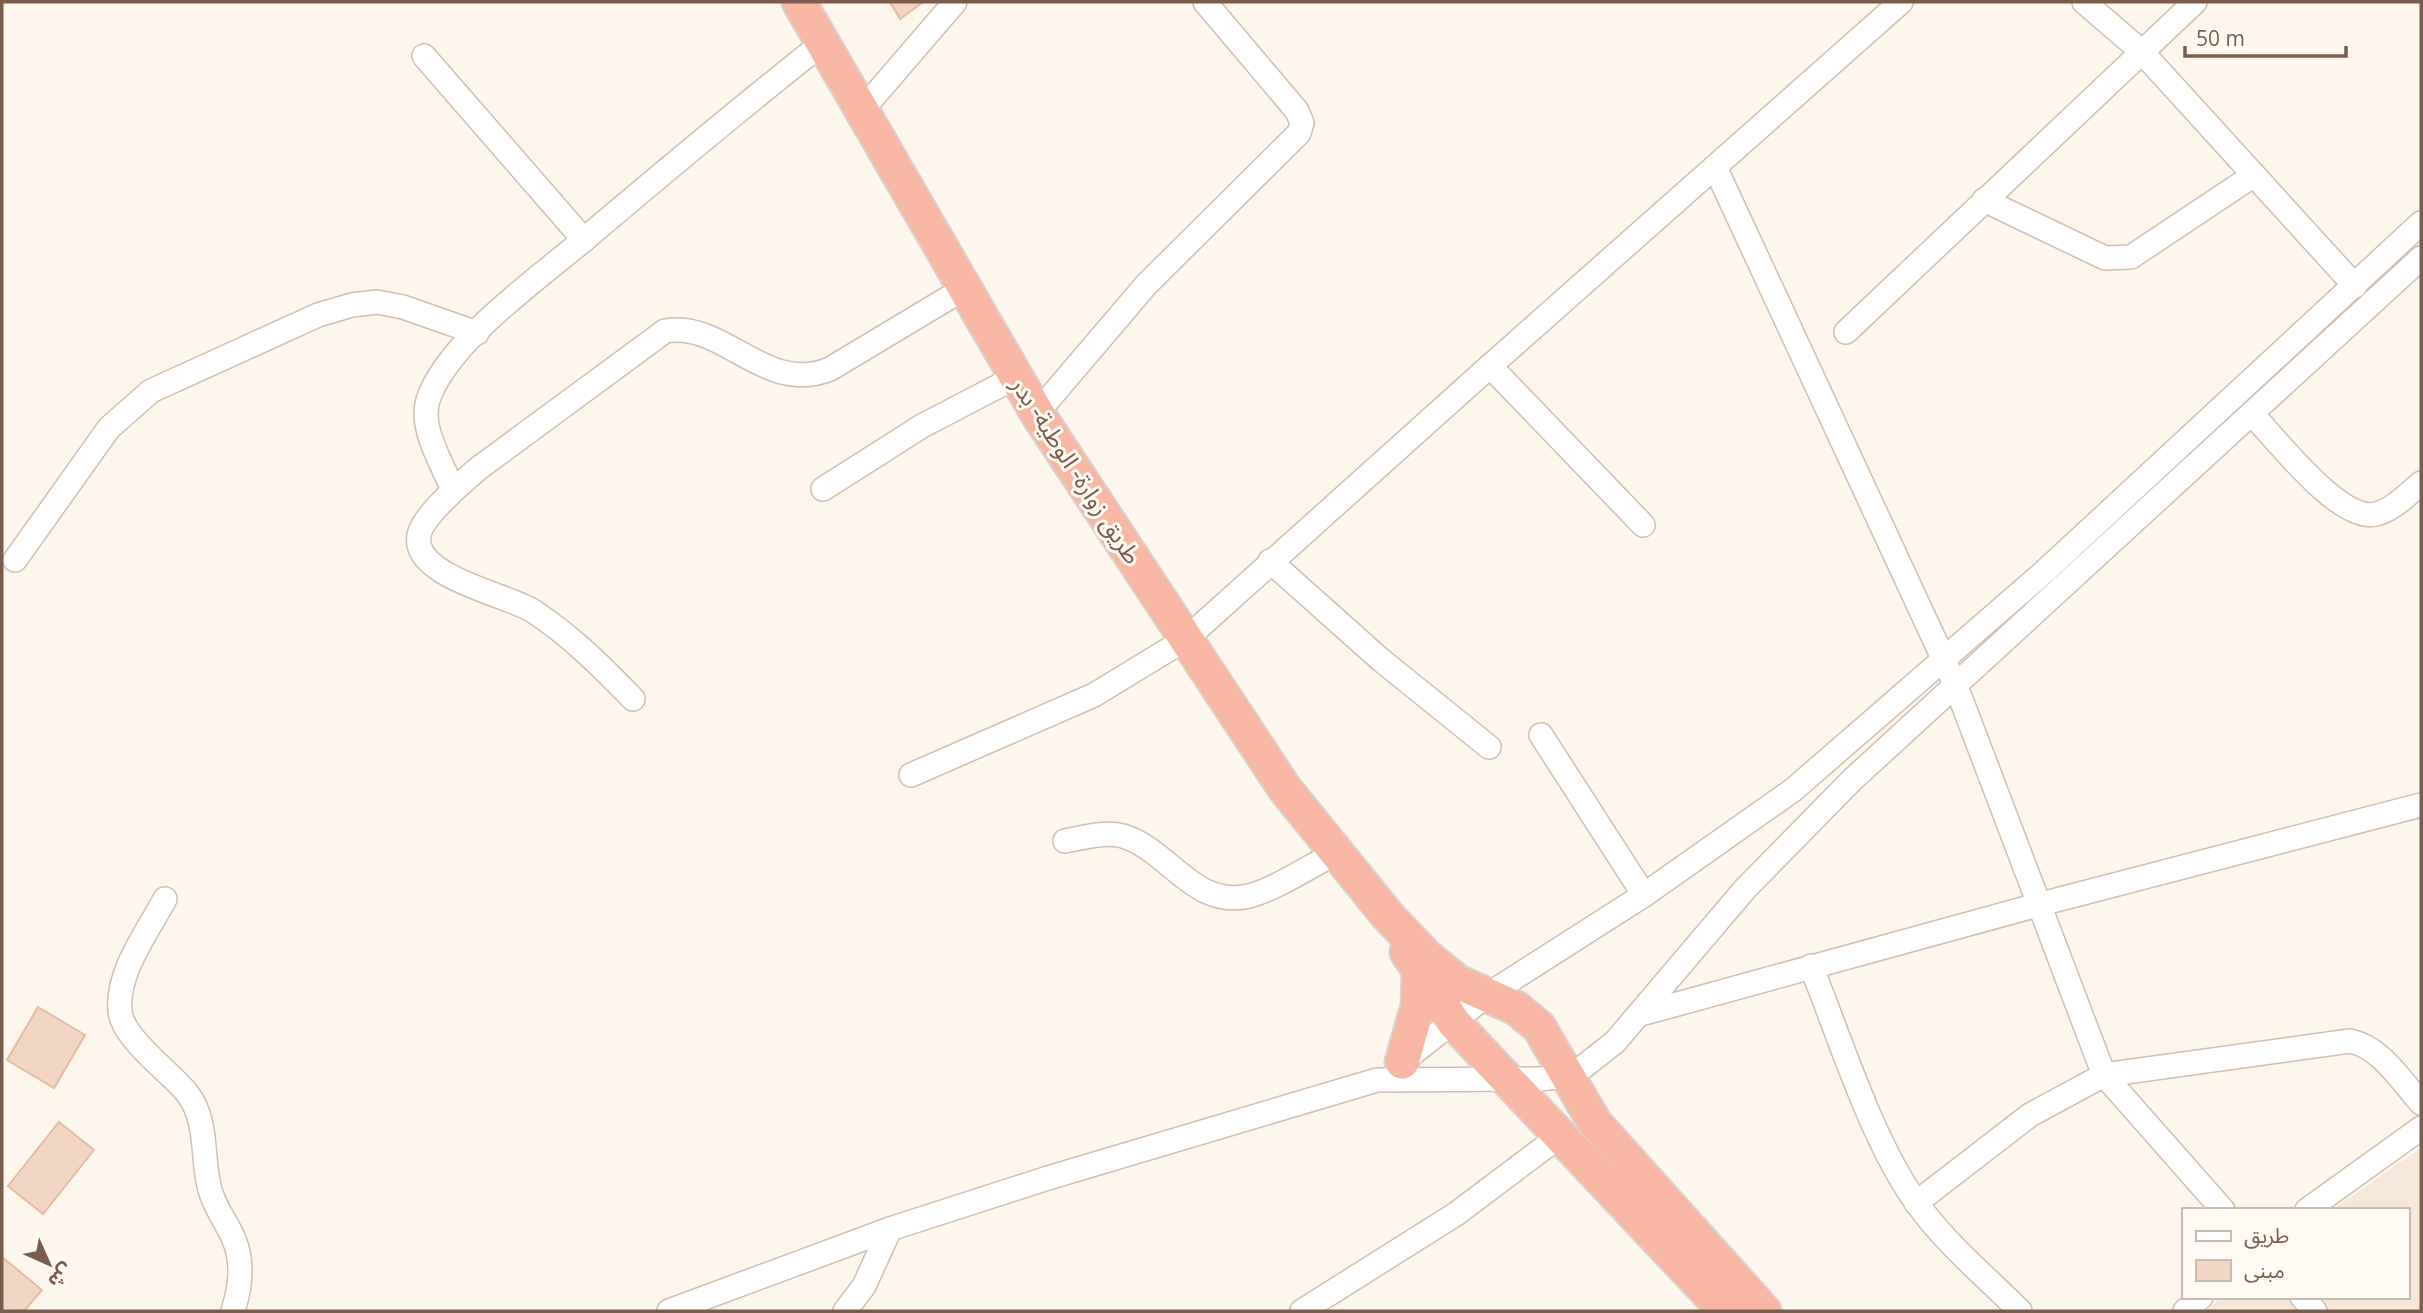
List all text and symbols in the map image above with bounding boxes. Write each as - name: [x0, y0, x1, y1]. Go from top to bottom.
- scale bar: [2185, 14, 2346, 58]
- text: 50 m: [2196, 24, 2245, 52]
- street label: طريق زوارة- الوطية- بدر: [1004, 369, 1150, 570]
- legend: [2182, 1208, 2409, 1299]
- text: طريق: [2244, 1221, 2289, 1249]
- north arrow: [14, 1229, 84, 1299]
- text: مبنى: [2244, 1256, 2285, 1284]
- text: ش: [43, 1258, 79, 1294]

